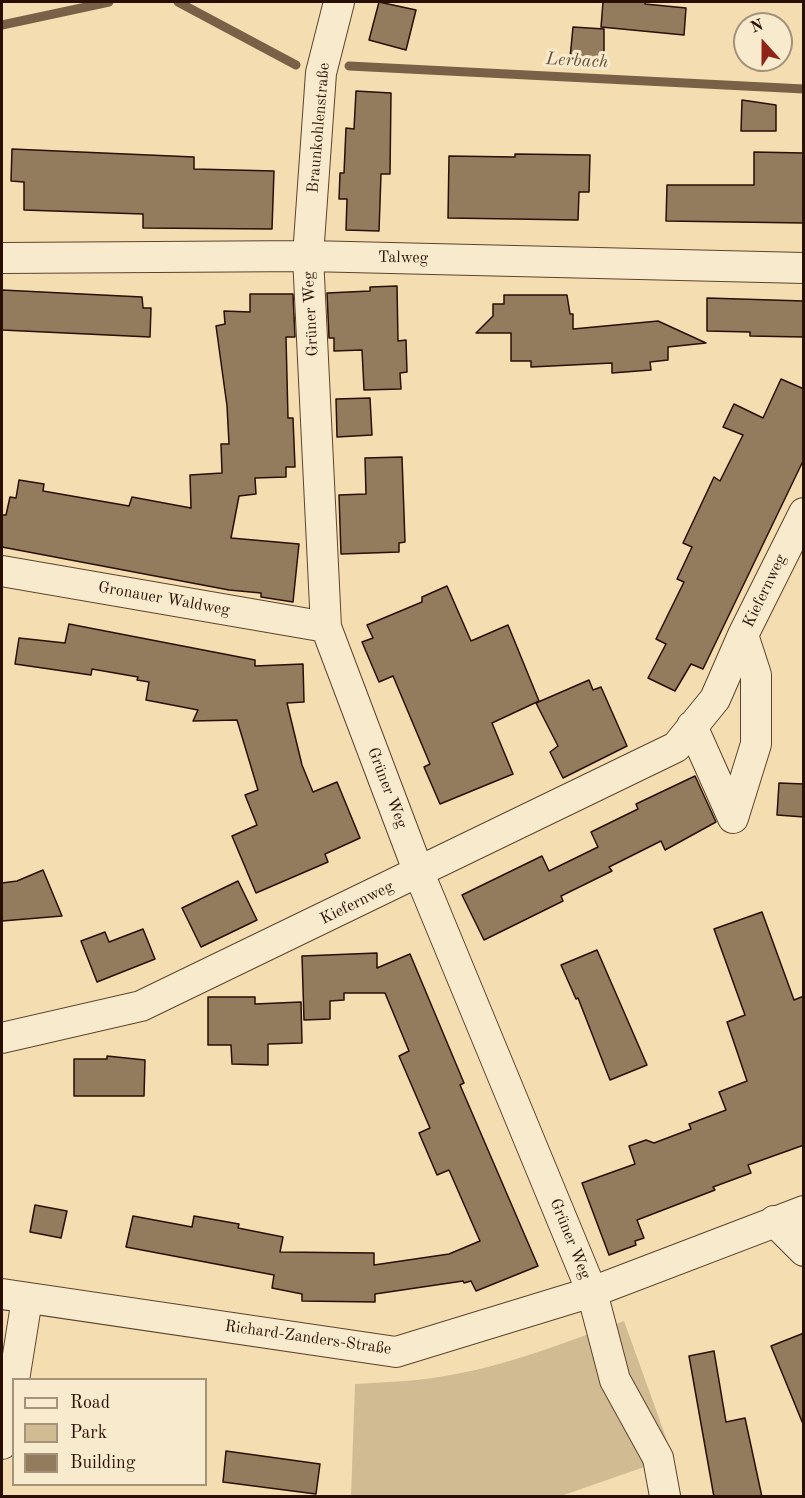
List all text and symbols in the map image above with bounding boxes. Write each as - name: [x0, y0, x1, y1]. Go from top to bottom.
- north arrow: [733, 12, 793, 72]
- text: N: [749, 17, 766, 37]
- water label: Lerbach: [545, 49, 609, 73]
- street label: Braunkohlenstraße: [304, 62, 334, 194]
- street label: Talweg: [378, 248, 428, 268]
- street label: Grüner Weg: [299, 271, 323, 357]
- street label: Kiefernweg: [739, 551, 791, 631]
- street label: Gronauer Waldweg: [97, 578, 231, 620]
- street label: Grüner Weg: [363, 745, 411, 831]
- street label: Kiefernweg: [317, 877, 397, 929]
- street label: Grüner Weg: [545, 1196, 595, 1282]
- street label: Richard-Zanders-Straße: [223, 1317, 393, 1359]
- legend: [12, 1378, 207, 1486]
- text: Road: [70, 1394, 110, 1412]
- text: Park: [70, 1424, 107, 1442]
- text: Building: [70, 1454, 135, 1472]

